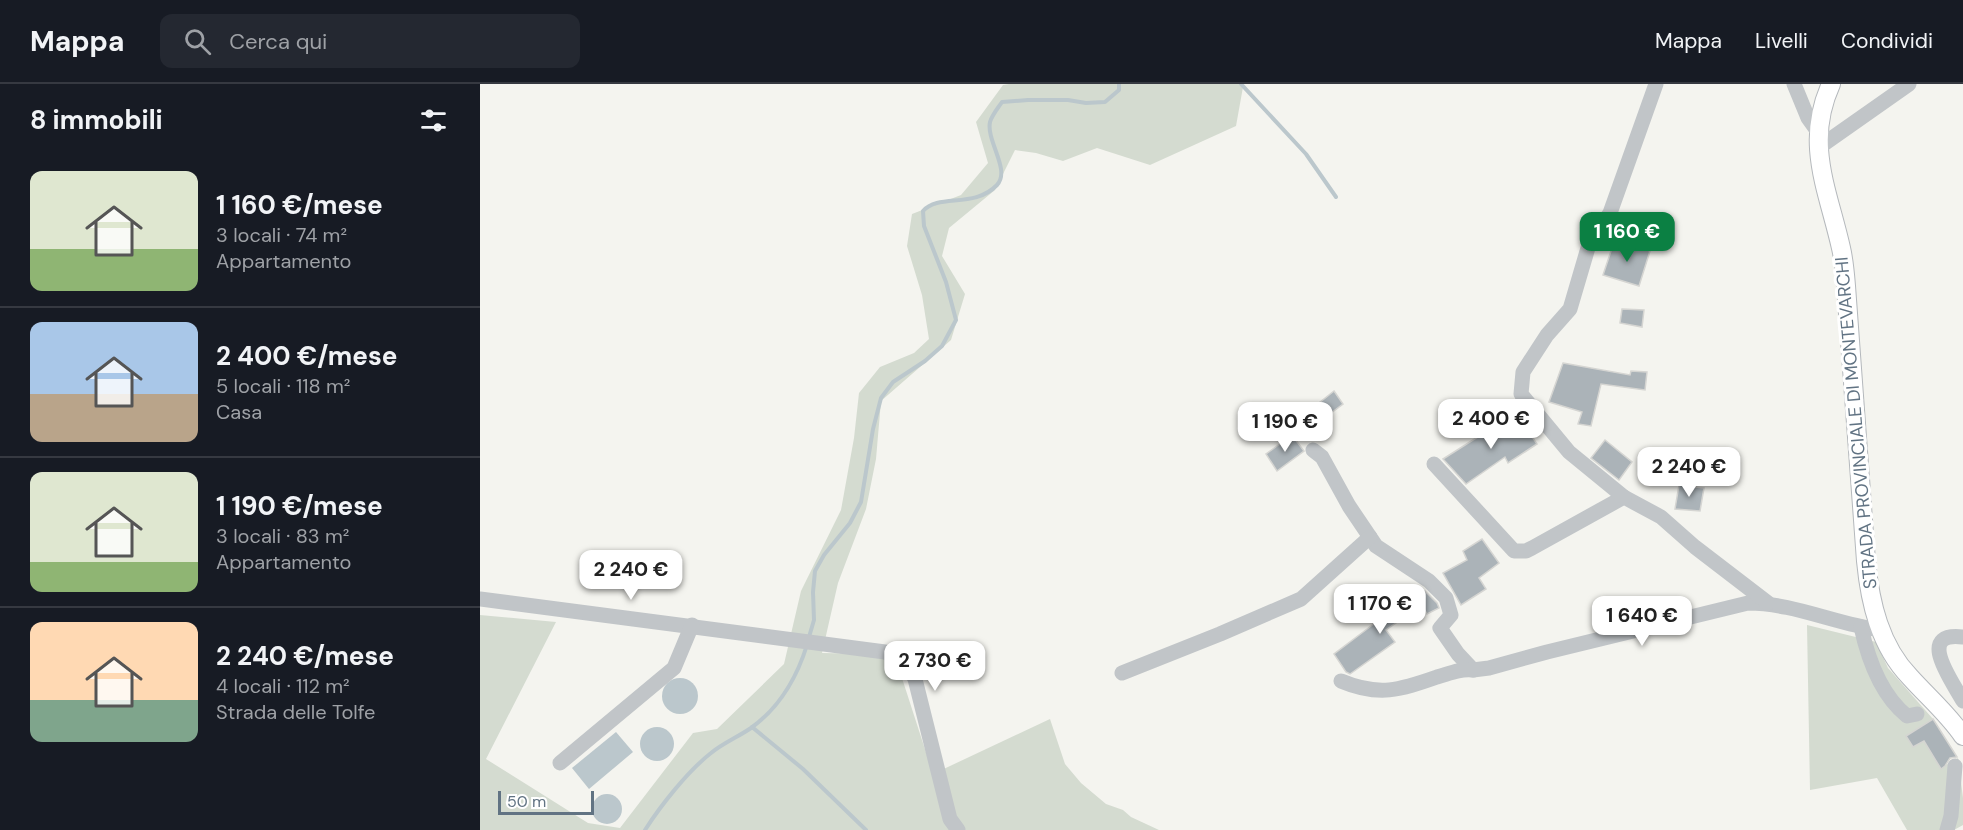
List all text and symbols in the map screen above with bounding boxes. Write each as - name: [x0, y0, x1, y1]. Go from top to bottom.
- search box: [160, 14, 580, 68]
- text: Mappa: [30, 23, 124, 60]
- icon: search: [181, 25, 214, 58]
- text: Cerca qui: [229, 27, 327, 56]
- text: Mappa: [1655, 27, 1722, 55]
- text: Livelli: [1755, 27, 1808, 55]
- text: Condividi: [1841, 27, 1933, 55]
- text: 8 immobili: [30, 103, 163, 137]
- icon: filters: [417, 104, 450, 137]
- text: 1 160 €/mese: [216, 188, 383, 222]
- icon: home: [78, 195, 150, 267]
- pin: 1 160 €: [1572, 212, 1682, 263]
- text: 1 160 €: [1594, 218, 1660, 244]
- text: 3 locali · 74 m²: [216, 222, 347, 248]
- text: Appartamento: [216, 248, 351, 274]
- street label: STRADA PROVINCIALE DI MONTEVARCHI: [1830, 256, 1882, 590]
- text: 2 400 €/mese: [216, 339, 397, 373]
- icon: home: [78, 346, 150, 418]
- text: 5 locali · 118 m²: [216, 373, 350, 399]
- text: Casa: [216, 399, 262, 425]
- pin: 2 400 €: [1436, 399, 1546, 450]
- pin: 1 190 €: [1230, 402, 1340, 453]
- text: 2 400 €: [1452, 405, 1530, 431]
- text: 1 190 €: [1252, 408, 1318, 434]
- pin: 2 240 €: [1634, 447, 1744, 498]
- text: 2 240 €: [1651, 453, 1727, 479]
- text: 1 190 €/mese: [216, 489, 383, 523]
- icon: home: [78, 496, 150, 568]
- text: 3 locali · 83 m²: [216, 523, 349, 549]
- text: Appartamento: [216, 549, 351, 575]
- pin: 2 240 €: [576, 550, 686, 601]
- text: 2 240 €: [593, 556, 669, 582]
- pin: 1 170 €: [1325, 584, 1435, 635]
- text: 1 170 €: [1348, 590, 1412, 616]
- pin: 1 640 €: [1587, 596, 1697, 647]
- text: 1 640 €: [1606, 602, 1678, 628]
- text: 2 240 €/mese: [216, 639, 394, 673]
- pin: 2 730 €: [880, 641, 990, 692]
- icon: home: [78, 646, 150, 718]
- text: 2 730 €: [898, 647, 972, 673]
- text: 4 locali · 112 m²: [216, 673, 350, 699]
- text: Strada delle Tolfe: [216, 699, 375, 725]
- scale bar: [498, 788, 594, 816]
- text: 50 m: [507, 791, 546, 812]

